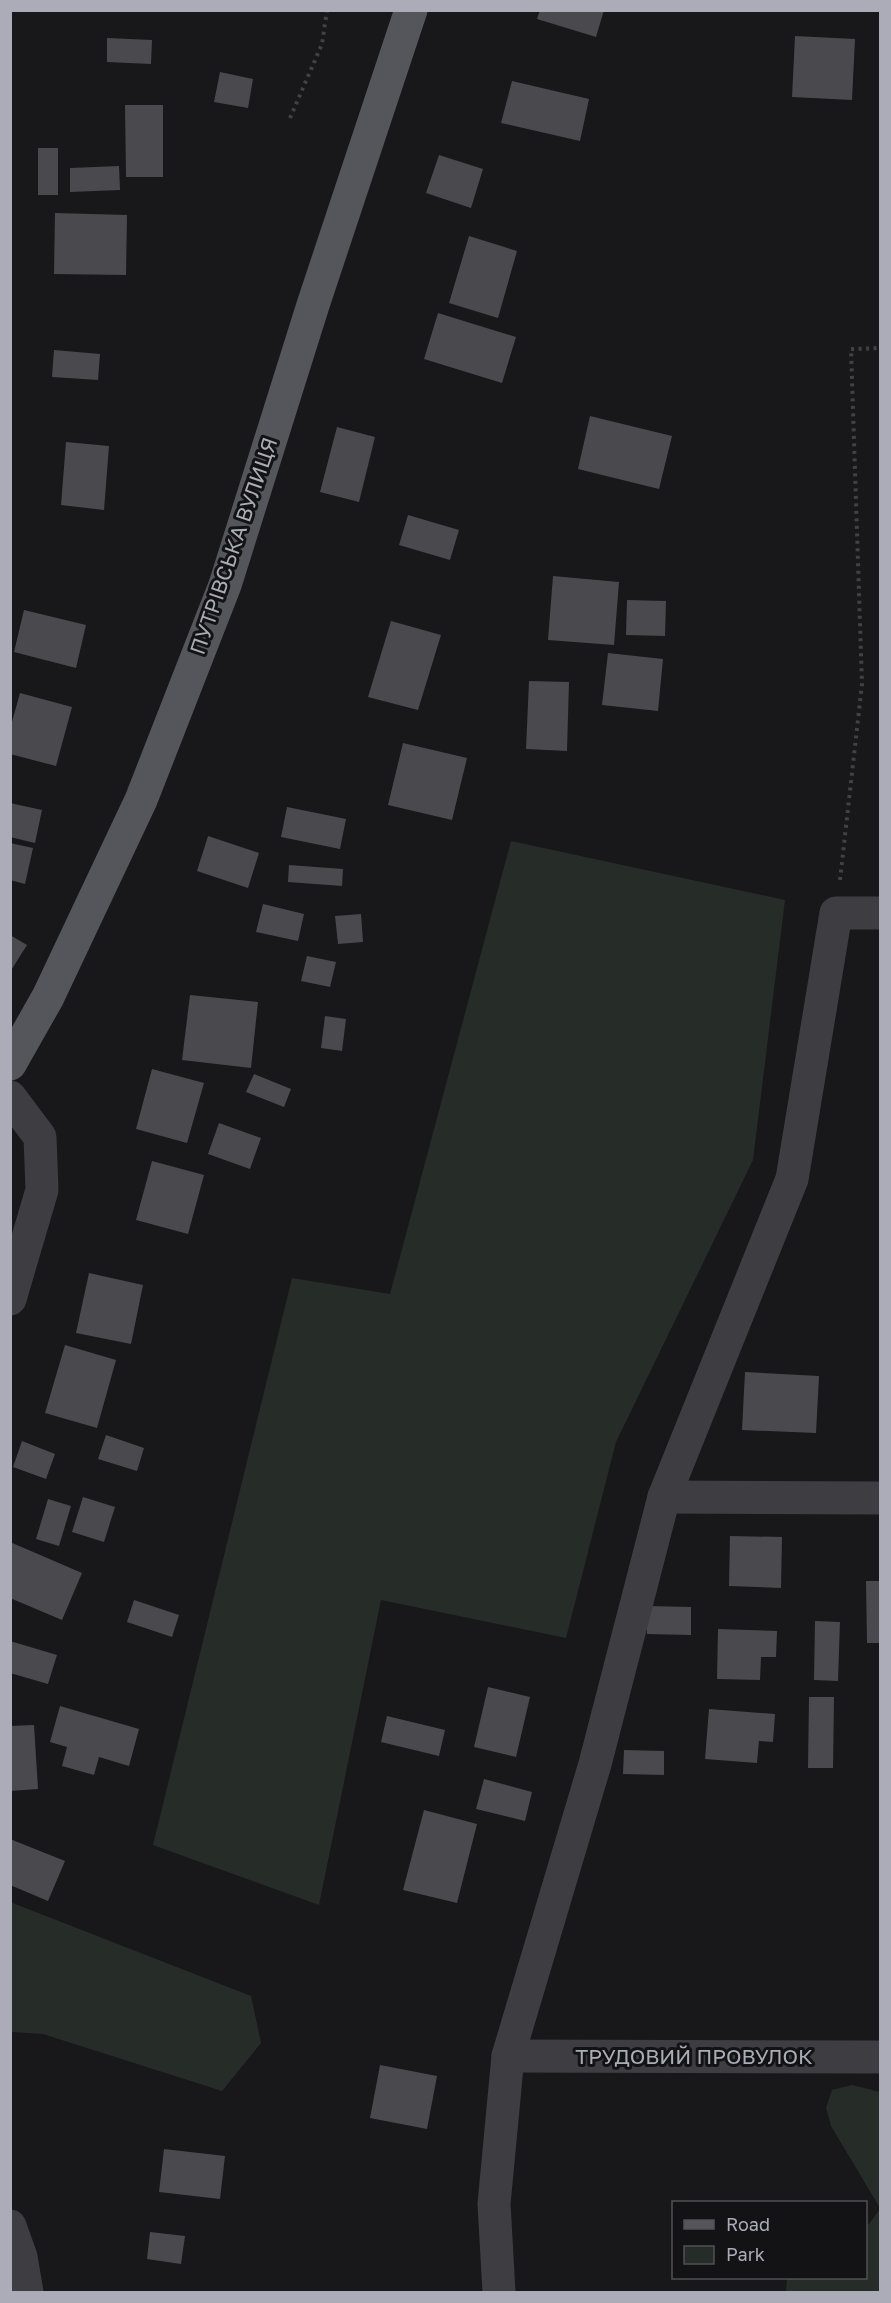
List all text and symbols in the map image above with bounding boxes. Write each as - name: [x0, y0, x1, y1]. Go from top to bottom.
- street label: ПУТРІВСЬКА ВУЛИЦЯ: [184, 434, 282, 658]
- street label: ТРУДОВИЙ ПРОВУЛОК: [575, 2043, 813, 2069]
- legend: [672, 2201, 867, 2279]
- text: Road: [726, 2213, 770, 2235]
- text: Park: [726, 2243, 765, 2265]

